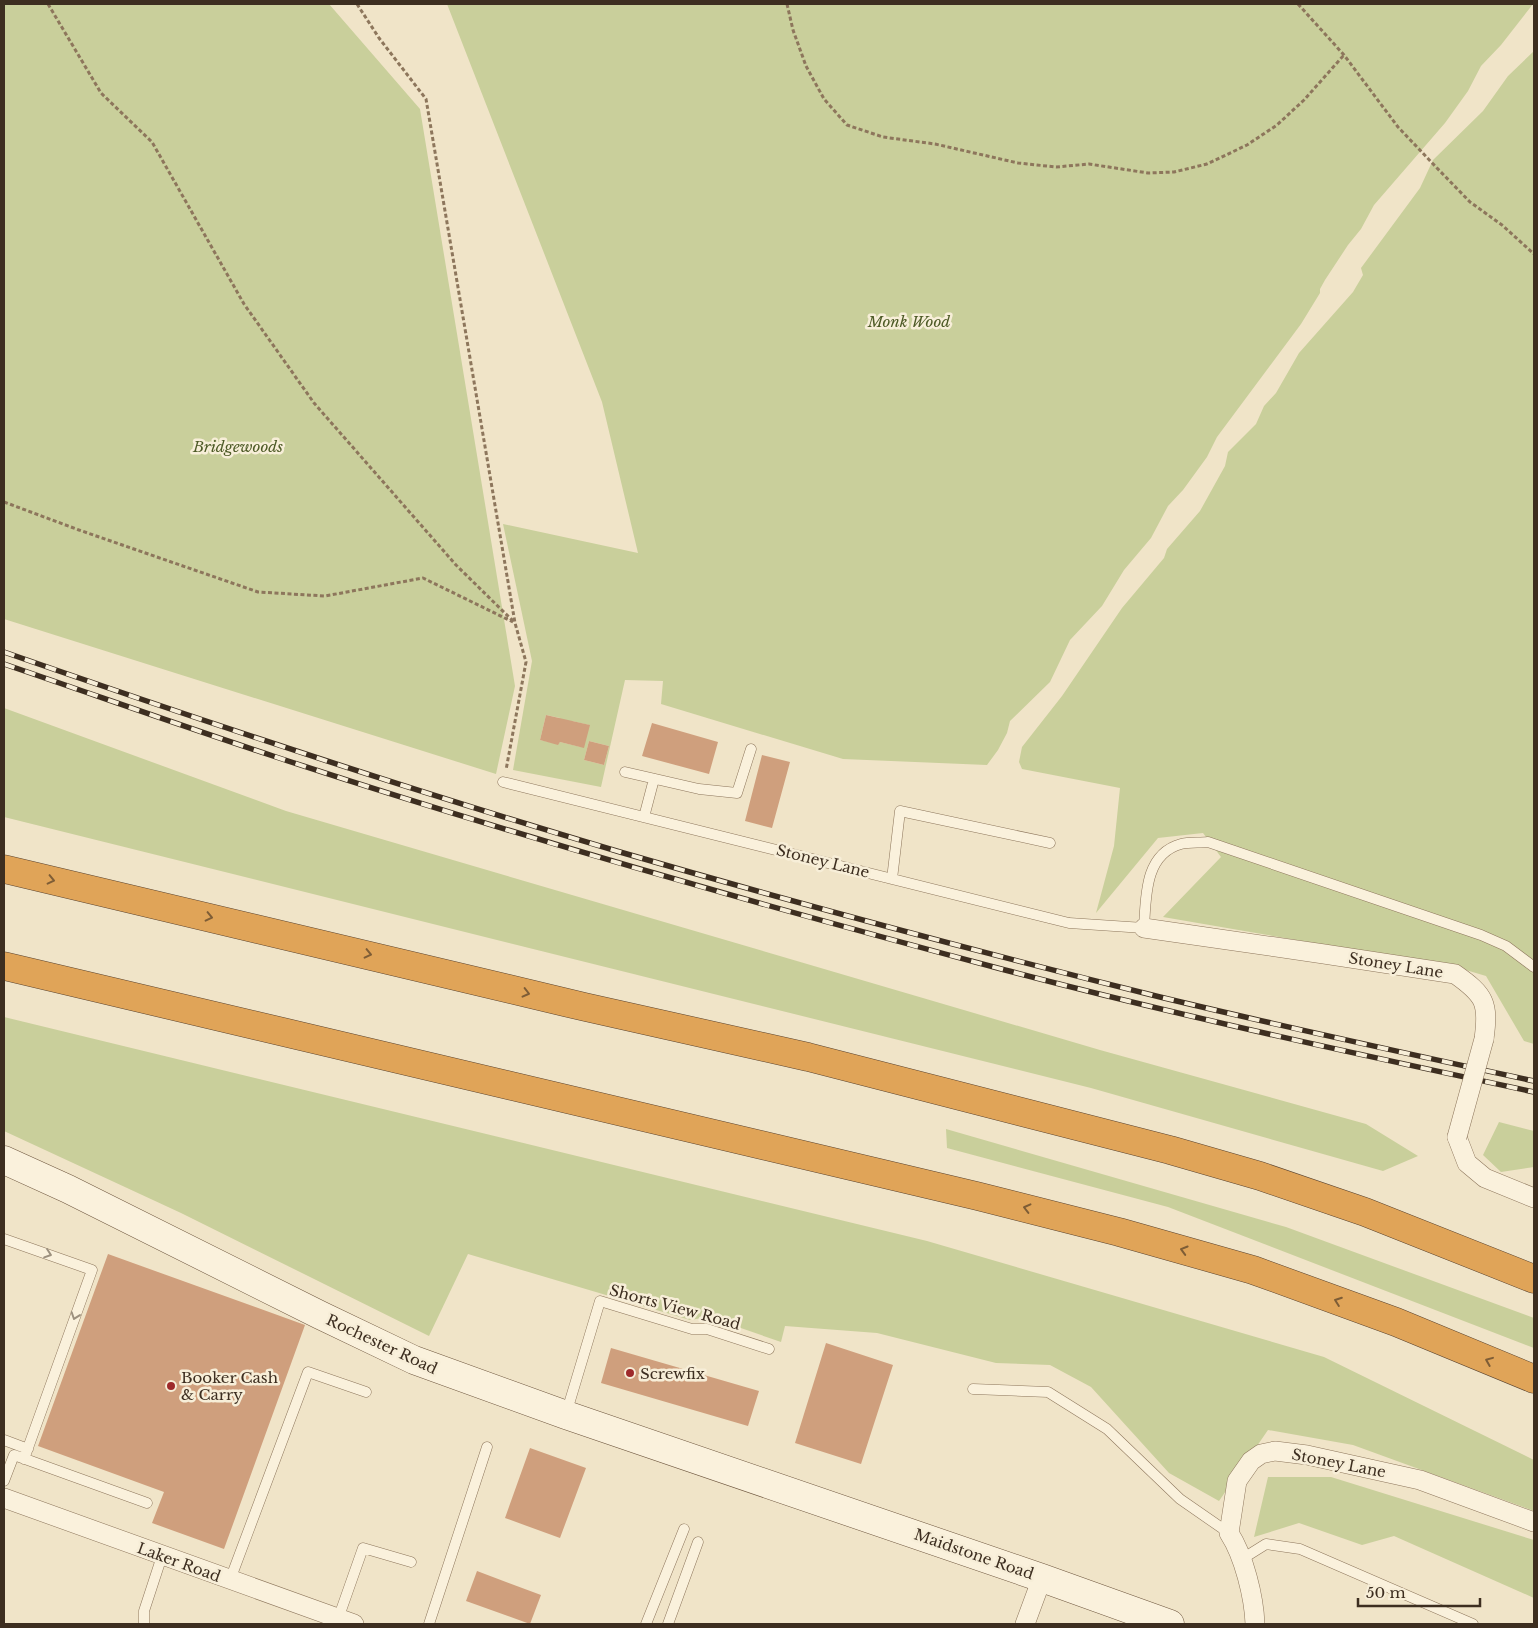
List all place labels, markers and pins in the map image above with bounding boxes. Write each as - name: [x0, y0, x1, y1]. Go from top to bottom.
- place label: Screwfix: [640, 1364, 705, 1383]
- marker: Screwfix: [624, 1367, 636, 1379]
- place label: Booker Cash & Carry: [181, 1368, 278, 1404]
- marker: Booker Cash & Carry: [165, 1380, 177, 1392]

